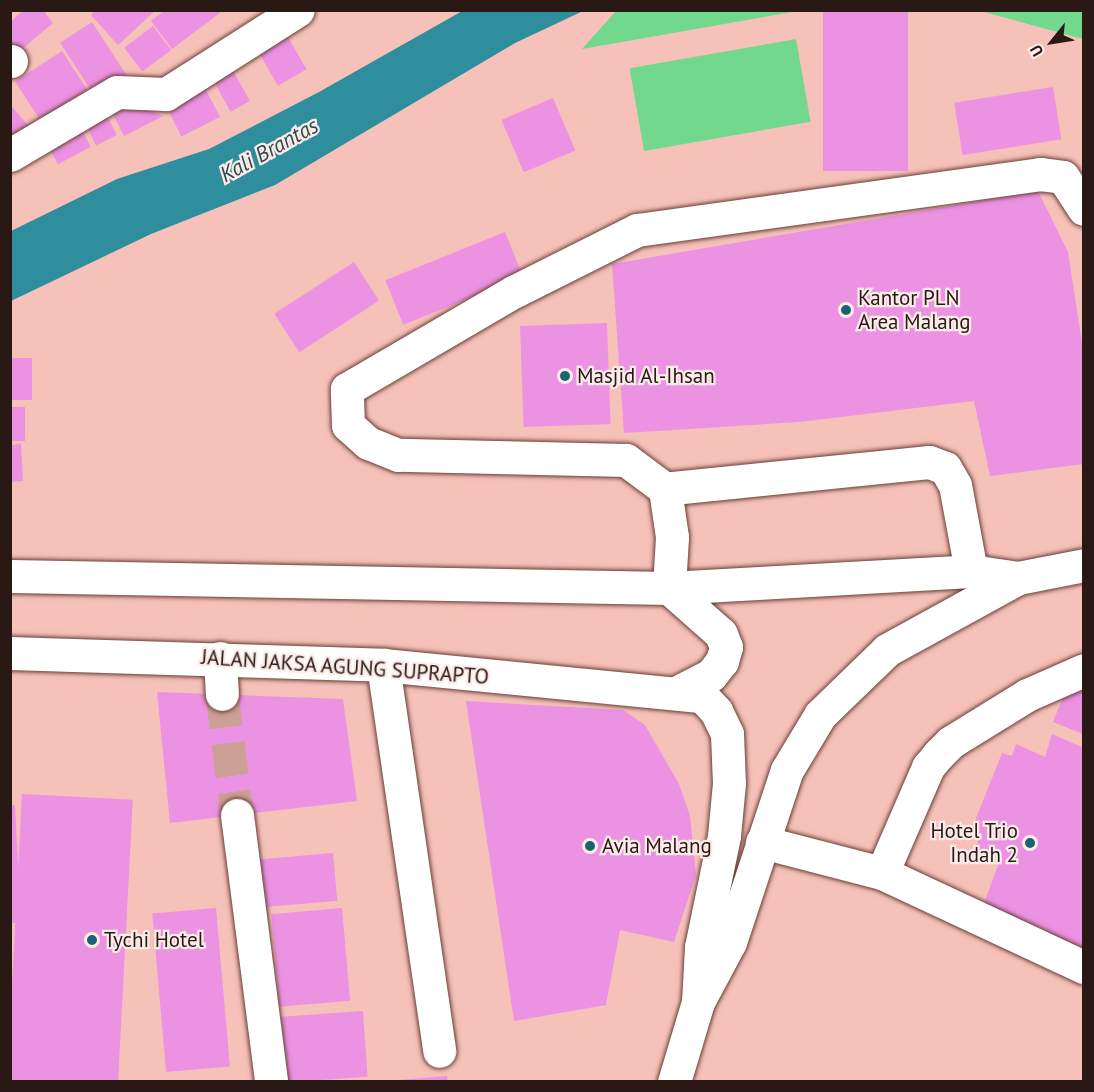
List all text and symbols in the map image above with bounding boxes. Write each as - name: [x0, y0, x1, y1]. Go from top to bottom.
- north arrow: [1022, 12, 1082, 72]
- text: U: [1025, 42, 1048, 60]
- water label: Kali Brantas: [215, 112, 323, 188]
- place label: Kantor PLN Area Malang: [858, 285, 970, 335]
- marker: Kantor PLN Area Malang: [839, 303, 853, 317]
- place label: Masjid Al-Ihsan: [577, 363, 715, 389]
- marker: Masjid Al-Ihsan: [558, 369, 572, 383]
- street label: JALAN JAKSA AGUNG SUPRAPTO: [200, 644, 490, 690]
- place label: Hotel Trio Indah 2: [930, 818, 1018, 868]
- place label: Avia Malang: [602, 833, 712, 859]
- marker: Hotel Trio Indah 2: [1023, 836, 1037, 850]
- marker: Avia Malang: [583, 839, 597, 853]
- place label: Tychi Hotel: [104, 927, 204, 953]
- marker: Tychi Hotel: [85, 933, 99, 947]

